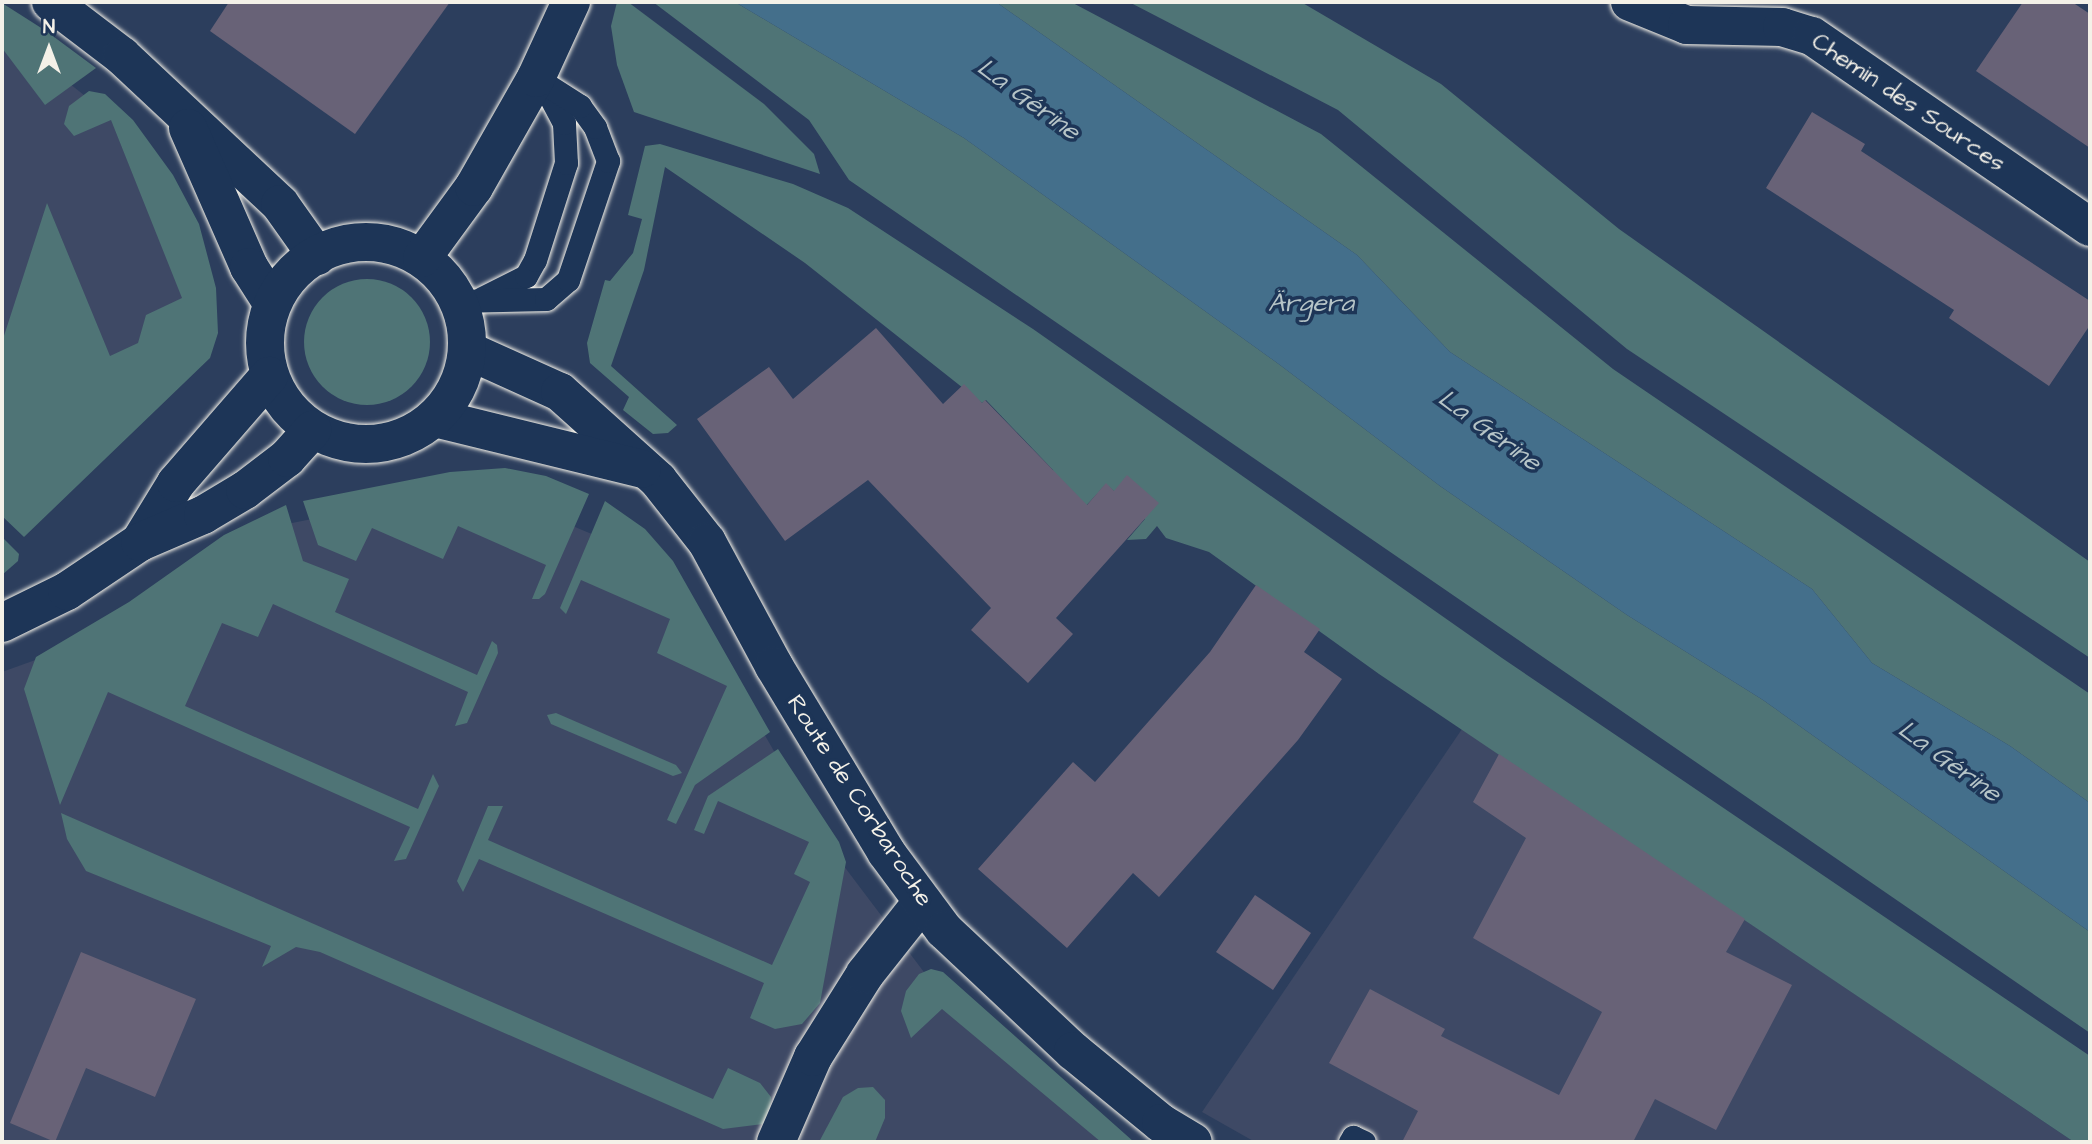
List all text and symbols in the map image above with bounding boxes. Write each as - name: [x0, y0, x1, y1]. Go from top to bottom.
- north arrow: [14, 14, 84, 84]
- text: N: [43, 14, 55, 41]
- street label: Chemin des Sources: [1806, 28, 2010, 178]
- water label: La Gérine: [971, 52, 1085, 148]
- water label: Ärgera: [1268, 288, 1354, 320]
- water label: La Gérine: [1432, 383, 1546, 479]
- street label: Route de Corbaroche: [780, 690, 938, 912]
- water label: La Gérine: [1892, 714, 2006, 810]

